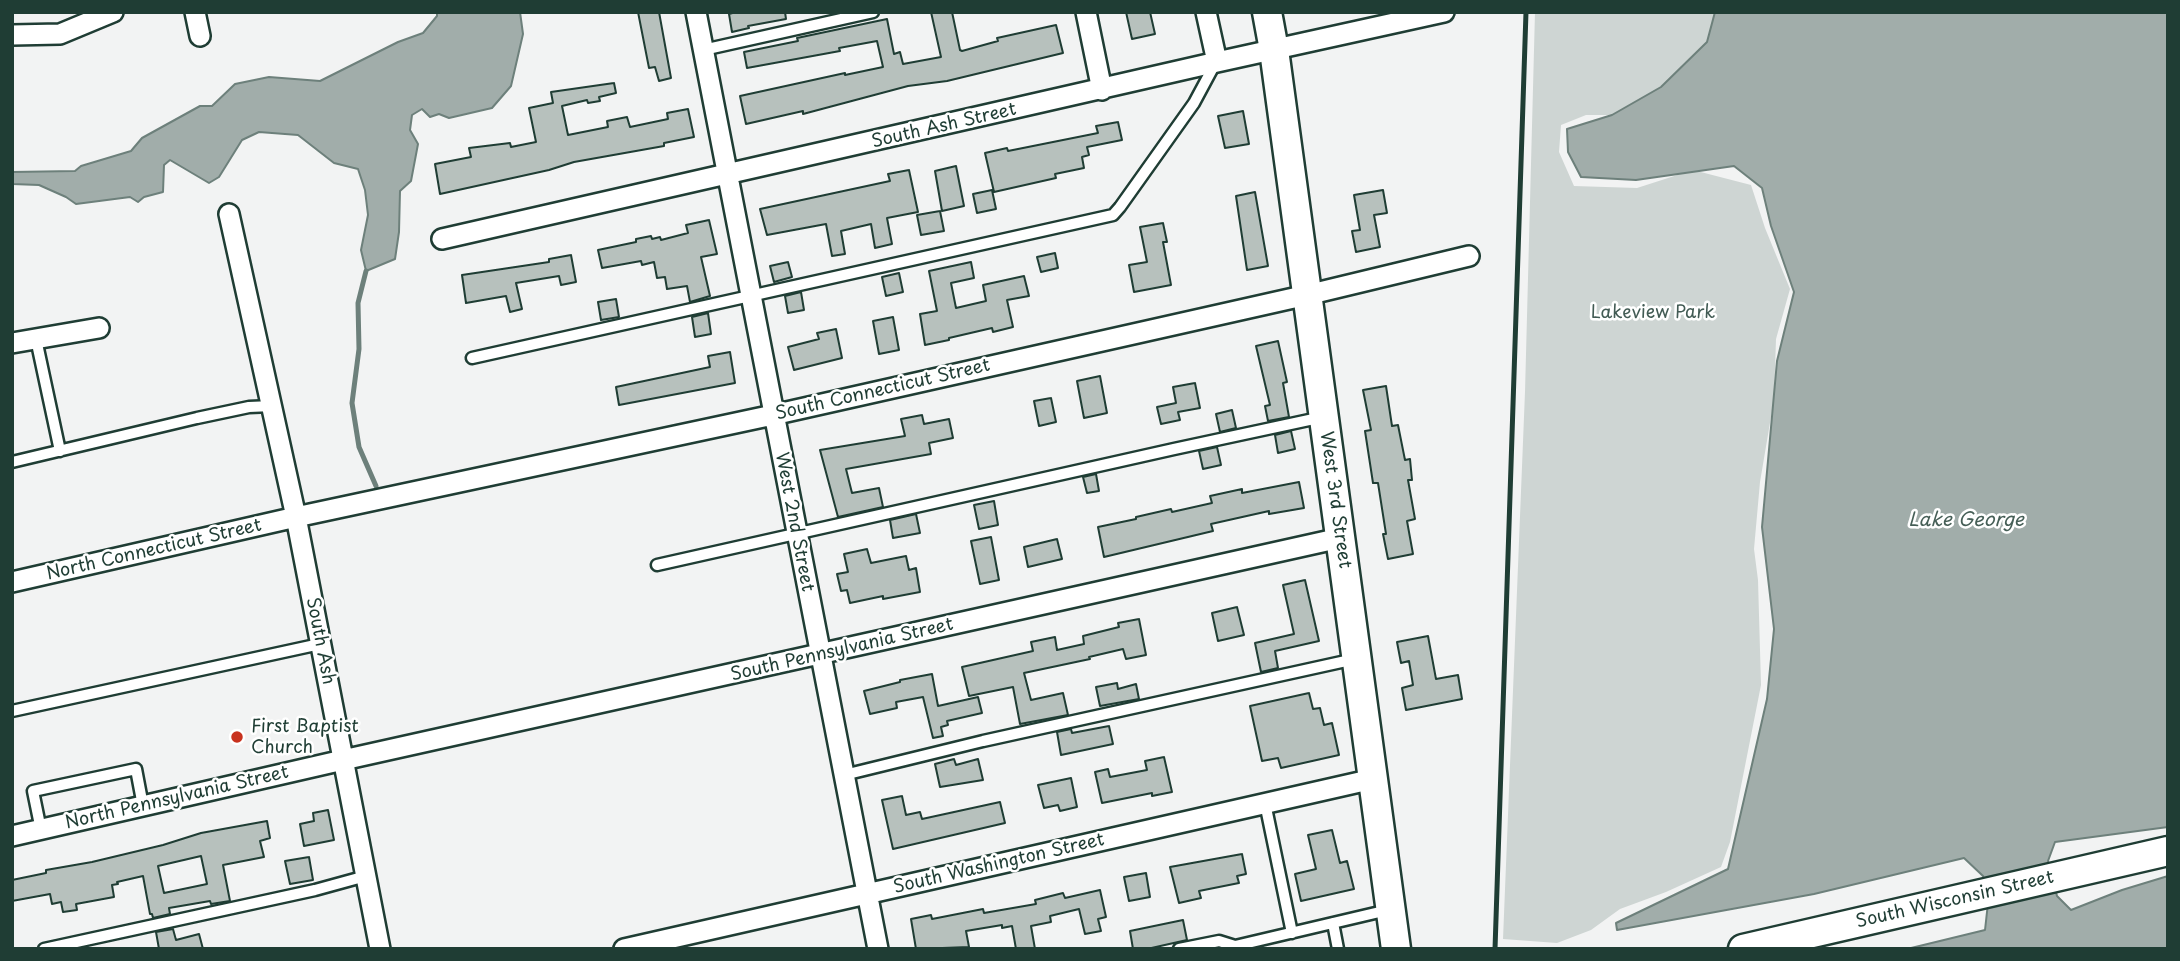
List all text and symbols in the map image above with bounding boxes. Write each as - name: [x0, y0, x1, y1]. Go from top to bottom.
- street label: South Ash Street: [870, 99, 1018, 153]
- park label: Lakeview Park: [1591, 302, 1715, 324]
- street label: South Connecticut Street: [774, 355, 992, 425]
- street label: West 3rd Street: [1315, 430, 1355, 570]
- street label: West 2nd Street: [770, 450, 818, 594]
- water label: Lake George: [1908, 510, 2024, 532]
- street label: North Connecticut Street: [44, 515, 264, 585]
- street label: South Ash: [301, 596, 339, 686]
- street label: South Pennsylvania Street: [729, 614, 955, 686]
- place label: First Baptist Church: [251, 716, 359, 758]
- marker: First Baptist Church: [229, 729, 245, 745]
- street label: North Pennsylvania Street: [63, 762, 291, 834]
- street label: South Washington Street: [891, 829, 1107, 899]
- street label: South Wisconsin Street: [1854, 867, 2056, 933]

